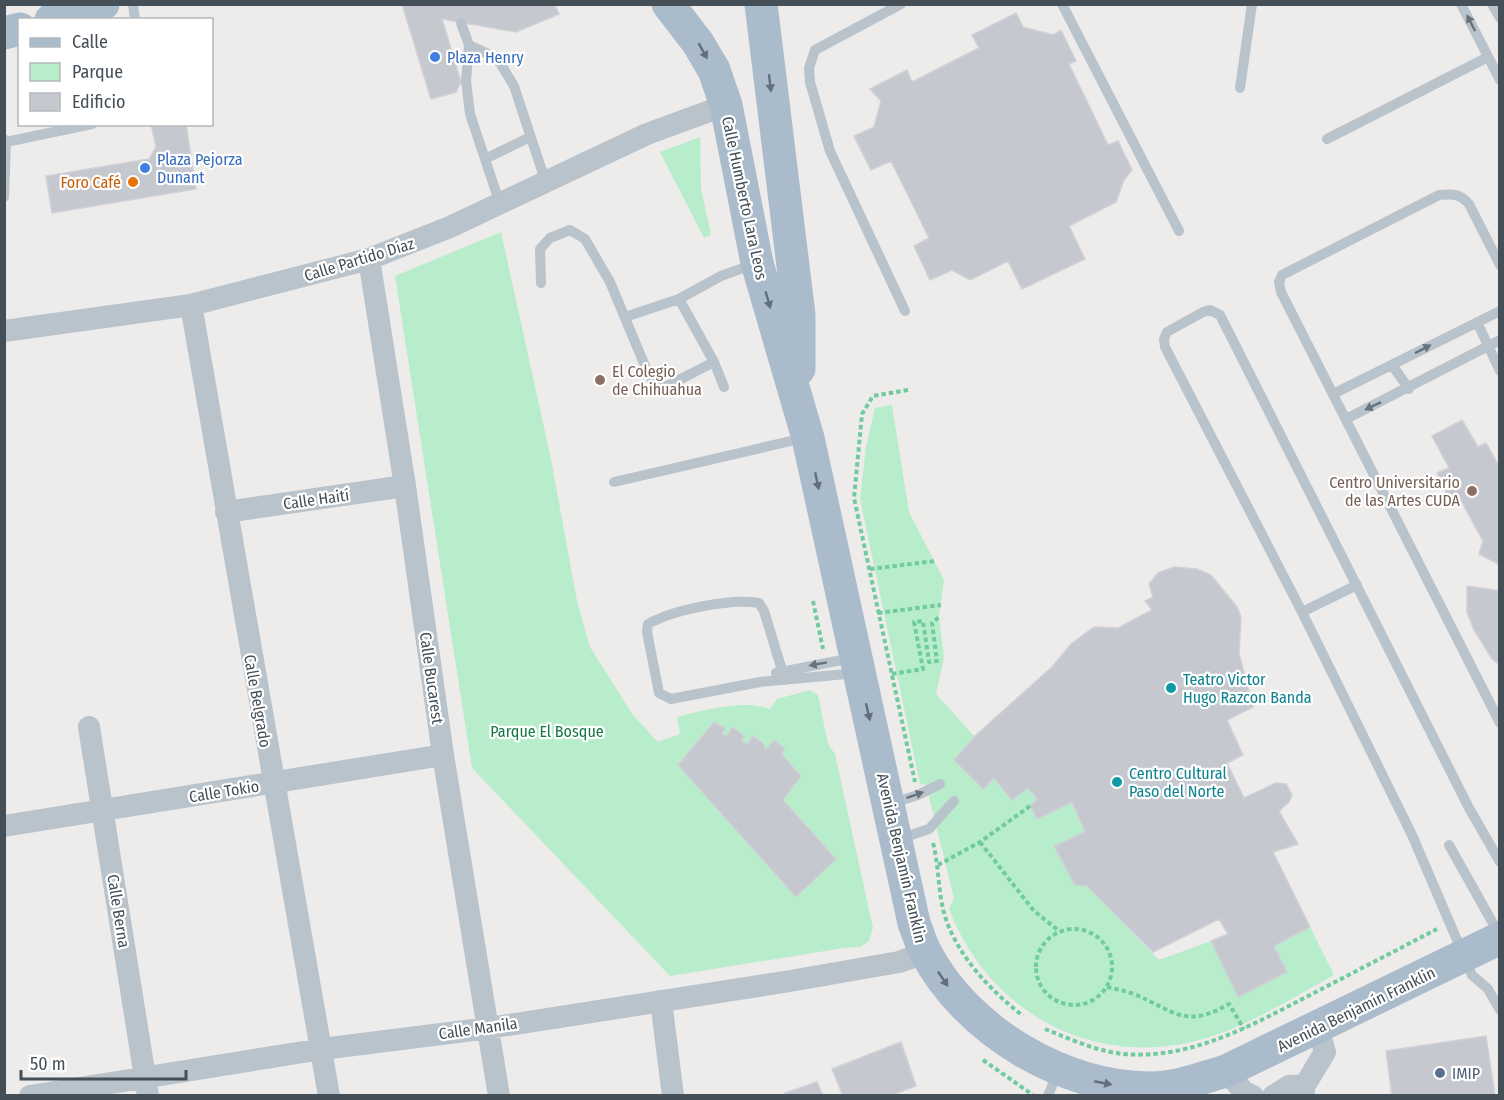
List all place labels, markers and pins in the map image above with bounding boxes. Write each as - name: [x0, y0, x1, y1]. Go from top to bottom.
- place label: Plaza Henry: [447, 48, 525, 67]
- marker: Plaza Henry: [428, 50, 442, 64]
- place label: Plaza Pejorza Dunant: [157, 150, 243, 187]
- marker: Plaza Pejorza Dunant: [138, 161, 152, 175]
- place label: Foro Café: [60, 173, 121, 192]
- marker: Foro Café: [126, 175, 140, 189]
- place label: El Colegio de Chihuahua: [612, 362, 702, 399]
- marker: El Colegio de Chihuahua: [593, 373, 607, 387]
- place label: Centro Universitario de las Artes CUDA: [1329, 473, 1461, 510]
- marker: Centro Universitario de las Artes CUDA: [1465, 484, 1479, 498]
- place label: Teatro Victor Hugo Razcon Banda: [1183, 670, 1312, 707]
- marker: Teatro Victor Hugo Razcon Banda: [1164, 681, 1178, 695]
- place label: Centro Cultural Paso del Norte: [1129, 764, 1227, 801]
- marker: Centro Cultural Paso del Norte: [1110, 775, 1124, 789]
- place label: IMIP: [1452, 1064, 1480, 1083]
- marker: IMIP: [1433, 1066, 1447, 1080]

